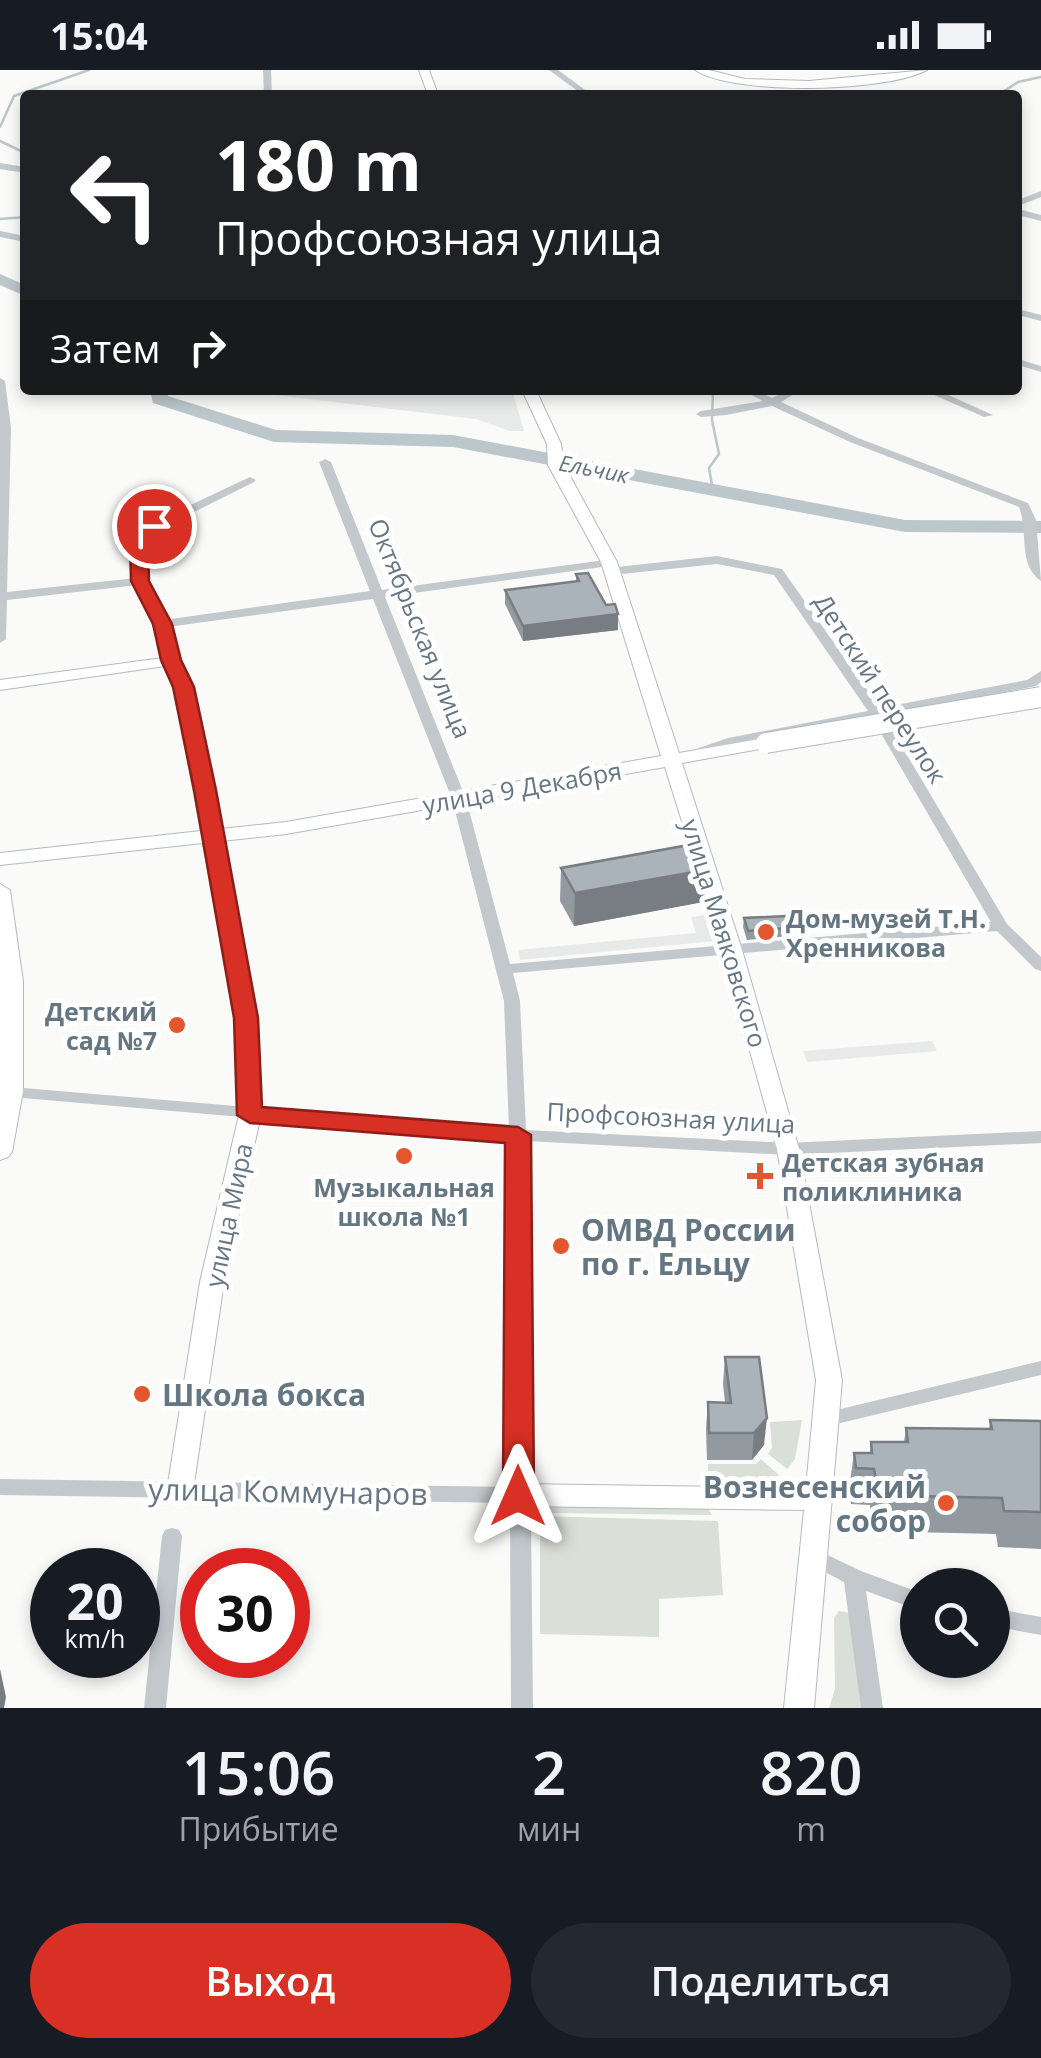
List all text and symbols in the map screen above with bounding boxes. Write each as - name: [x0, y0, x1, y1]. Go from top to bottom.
- text: 15:04: [50, 9, 148, 61]
- text: 180 m: [215, 116, 422, 212]
- icon: left: [50, 130, 180, 260]
- text: Профсоюзная улица: [215, 207, 662, 268]
- icon: right: [180, 320, 235, 375]
- text: Затем: [50, 322, 160, 374]
- water label: Ельчик: [557, 447, 633, 490]
- pin: [112, 484, 197, 569]
- icon: arrive: [127, 499, 182, 554]
- street label: Октябрьская улица: [361, 513, 481, 743]
- street label: Детский переулок: [807, 587, 955, 789]
- street label: улица 9 Декабря: [420, 753, 624, 821]
- street label: улица Маяковского: [674, 815, 776, 1051]
- place label: Дом-музей Т.Н. Хренникова: [786, 901, 986, 964]
- marker: Дом-музей Т.Н. Хренникова: [755, 921, 777, 943]
- place label: Детский сад №7: [45, 994, 157, 1057]
- marker: Детский сад №7: [166, 1014, 188, 1036]
- street label: Профсоюзная улица: [546, 1094, 796, 1140]
- street label: улица Мира: [196, 1140, 260, 1290]
- marker: Музыкальная школа №1: [393, 1145, 415, 1167]
- place label: Детская зубная поликлиника: [782, 1145, 985, 1208]
- marker: Детская зубная поликлиника: [747, 1163, 773, 1189]
- place label: Музыкальная школа №1: [313, 1170, 495, 1233]
- place label: ОМВД России по г. Ельцу: [581, 1209, 796, 1284]
- marker: ОМВД России по г. Ельцу: [550, 1235, 572, 1257]
- place label: Школа бокса: [162, 1374, 366, 1415]
- marker: Школа бокса: [131, 1383, 153, 1405]
- position arrow: [466, 1444, 570, 1548]
- place label: Вознесенский собор: [703, 1466, 926, 1541]
- street label: улица Коммунаров: [148, 1468, 428, 1514]
- marker: Вознесенский собор: [935, 1492, 957, 1514]
- speed limit sign: 30: [180, 1548, 310, 1678]
- text: 20: [66, 1567, 124, 1635]
- map controls: [900, 1568, 1010, 1678]
- button: search: [900, 1568, 1010, 1678]
- text: km/h: [65, 1621, 125, 1655]
- text: 15:06: [182, 1731, 335, 1813]
- text: 2: [532, 1731, 566, 1813]
- text: 820: [760, 1731, 863, 1813]
- text: Прибытие: [178, 1807, 339, 1850]
- text: мин: [517, 1807, 581, 1850]
- text: m: [796, 1807, 826, 1850]
- button: Выход: [30, 1923, 511, 2038]
- button: Поделиться: [531, 1923, 1011, 2038]

